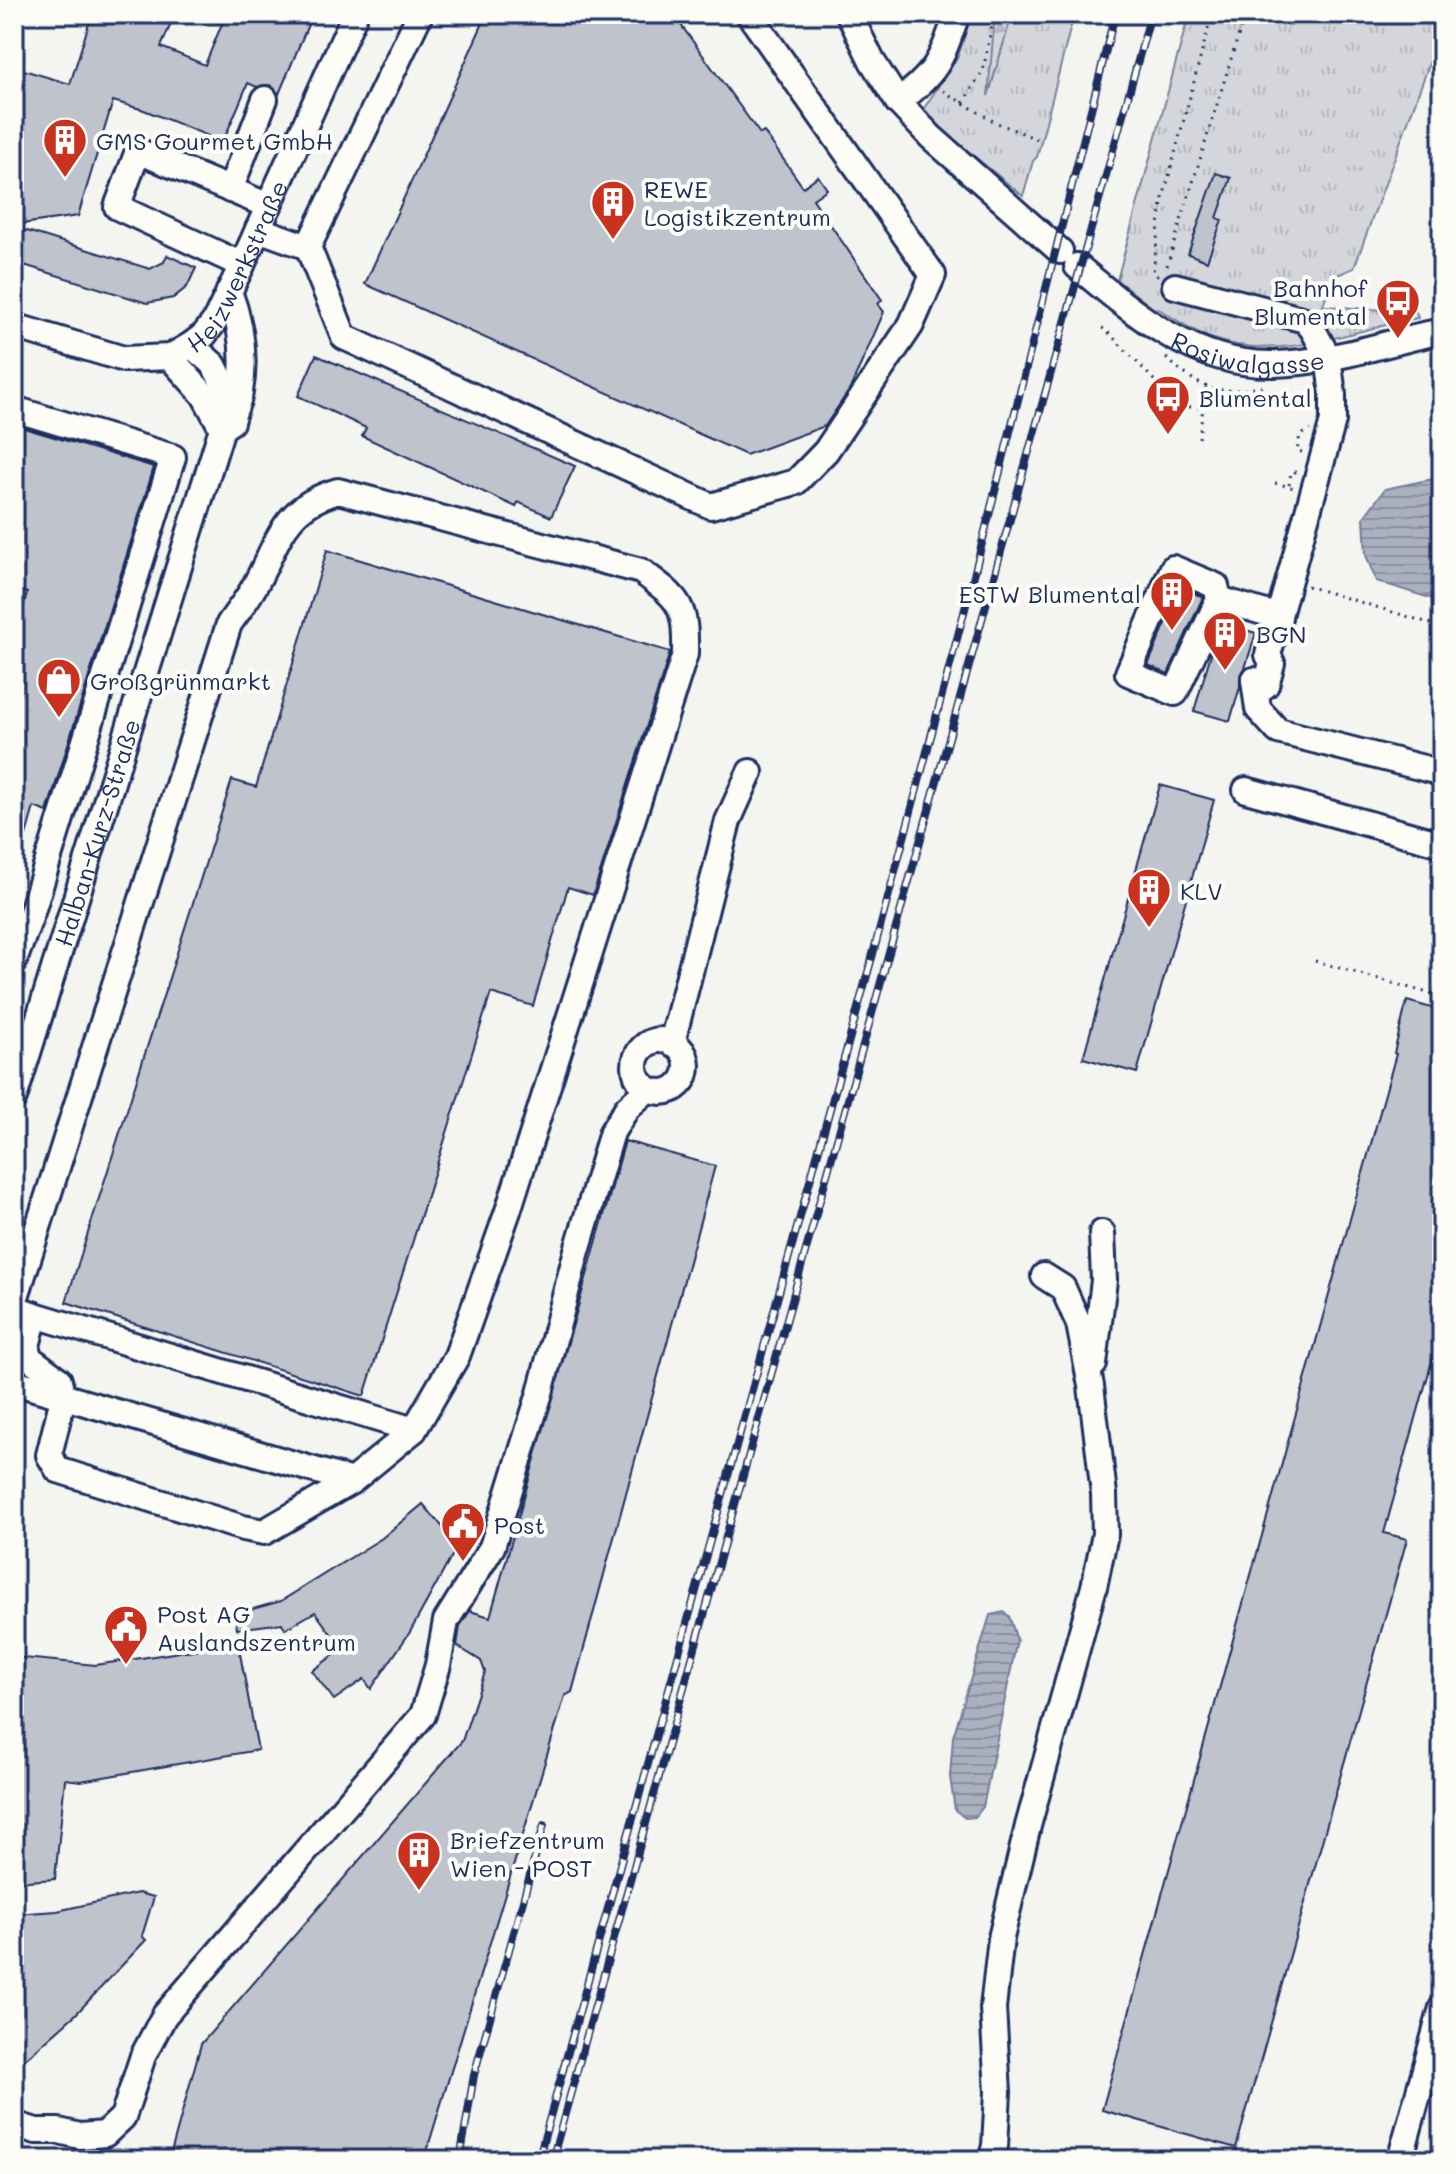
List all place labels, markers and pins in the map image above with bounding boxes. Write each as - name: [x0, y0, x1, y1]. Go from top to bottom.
- building icon: GMS Gourmet GmbH: [41, 116, 89, 179]
- place label: GMS Gourmet GmbH: [96, 125, 333, 156]
- place label: REWE Logistikzentrum: [644, 173, 831, 232]
- building icon: REWE Logistikzentrum: [589, 178, 637, 241]
- place label: Bahnhof Blumental: [1254, 272, 1368, 331]
- bus stop icon: Bahnhof Blumental: [1374, 277, 1422, 340]
- bus stop icon: Blumental: [1144, 373, 1192, 436]
- place label: Blumental: [1199, 382, 1312, 413]
- building icon: ESTW Blumental: [1148, 569, 1196, 632]
- place label: ESTW Blumental: [959, 578, 1141, 609]
- building icon: BGN: [1201, 609, 1249, 672]
- place label: BGN: [1256, 618, 1306, 649]
- shop icon: Großgrünmarkt: [35, 656, 83, 719]
- place label: Großgrünmarkt: [90, 665, 271, 696]
- building icon: KLV: [1125, 866, 1173, 929]
- place label: KLV: [1180, 875, 1223, 906]
- public building icon: Post: [439, 1500, 487, 1563]
- place label: Post: [494, 1509, 545, 1540]
- place label: Post AG Auslandszentrum: [157, 1598, 356, 1657]
- public building icon: Post AG Auslandszentrum: [102, 1603, 150, 1666]
- place label: Briefzentrum Wien - POST: [450, 1824, 605, 1883]
- building icon: Briefzentrum Wien - POST: [395, 1829, 443, 1892]

